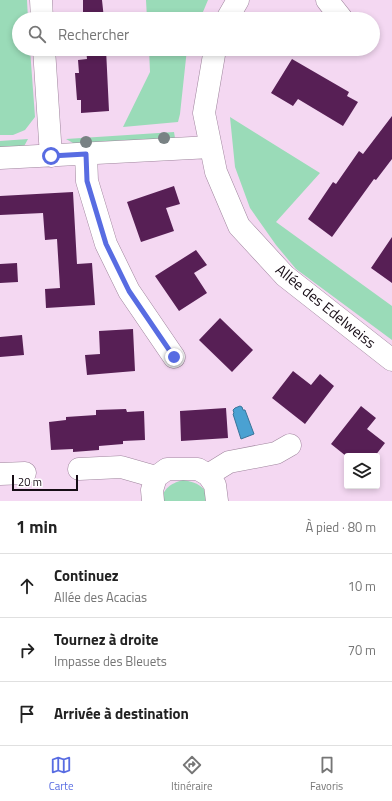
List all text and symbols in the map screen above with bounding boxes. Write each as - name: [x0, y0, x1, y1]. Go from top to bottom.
- search box: [12, 12, 380, 56]
- icon: search: [26, 23, 48, 45]
- text: Rechercher: [58, 23, 129, 46]
- route start: [42, 147, 60, 165]
- street label: Allée des Edelweiss: [271, 258, 381, 354]
- route end: [165, 348, 183, 366]
- map controls: [344, 453, 380, 489]
- button: layers: [344, 453, 380, 489]
- scale bar: [12, 473, 78, 492]
- text: 20 m: [18, 474, 42, 490]
- text: 1 min: [16, 514, 57, 540]
- text: À pied · 80 m: [305, 517, 376, 537]
- text: Continuez: [54, 564, 119, 587]
- icon: ahead: [16, 575, 38, 597]
- text: 10 m: [348, 576, 376, 596]
- text: Allée des Acacias: [54, 587, 147, 607]
- text: Tournez à droite: [54, 628, 159, 651]
- icon: right: [16, 639, 38, 661]
- text: 70 m: [348, 640, 376, 660]
- text: Impasse des Bleuets: [54, 651, 167, 671]
- text: Arrivée à destination: [54, 702, 189, 725]
- icon: arrive: [16, 703, 38, 725]
- tab: Carte: [49, 754, 73, 794]
- tab: Itinéraire: [171, 754, 212, 794]
- tab: Favoris: [310, 754, 343, 794]

